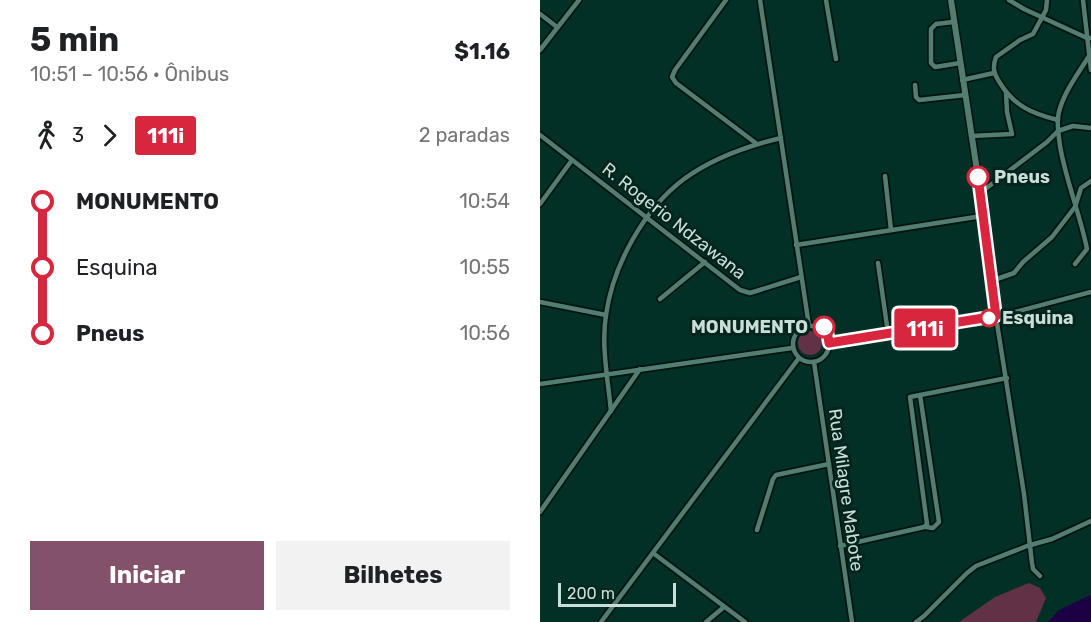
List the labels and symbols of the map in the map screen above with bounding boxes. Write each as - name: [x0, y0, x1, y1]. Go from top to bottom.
- street label: R. Rogerio Ndzawana: [598, 158, 750, 284]
- marker: Pneus: [967, 166, 989, 188]
- place label: Pneus: [994, 166, 1050, 188]
- place label: Esquina: [1002, 307, 1074, 329]
- line badge: 111i: [883, 308, 967, 348]
- marker: Esquina: [980, 309, 998, 327]
- place label: MONUMENTO: [691, 316, 808, 338]
- marker: MONUMENTO: [813, 316, 835, 338]
- street label: Rua Milagre Mabote: [824, 407, 868, 573]
- scale bar: [558, 580, 676, 608]

